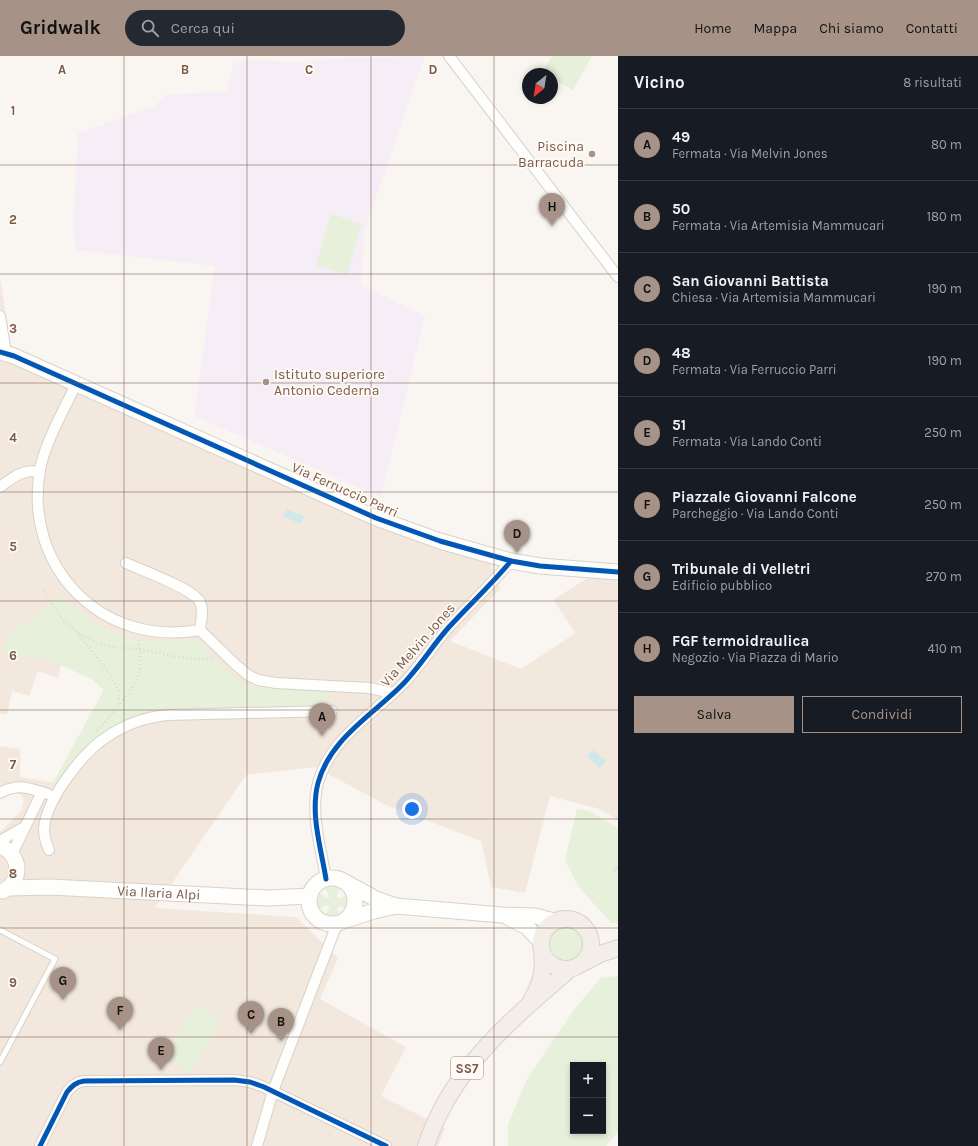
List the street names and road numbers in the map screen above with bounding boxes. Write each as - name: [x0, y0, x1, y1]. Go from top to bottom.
- street label: Via Ferruccio Parri: [289, 459, 401, 521]
- street label: Via Melvin Jones: [377, 600, 459, 690]
- street label: Via Ilaria Alpi: [117, 882, 201, 903]
- road number: SS7: [451, 1057, 483, 1079]

